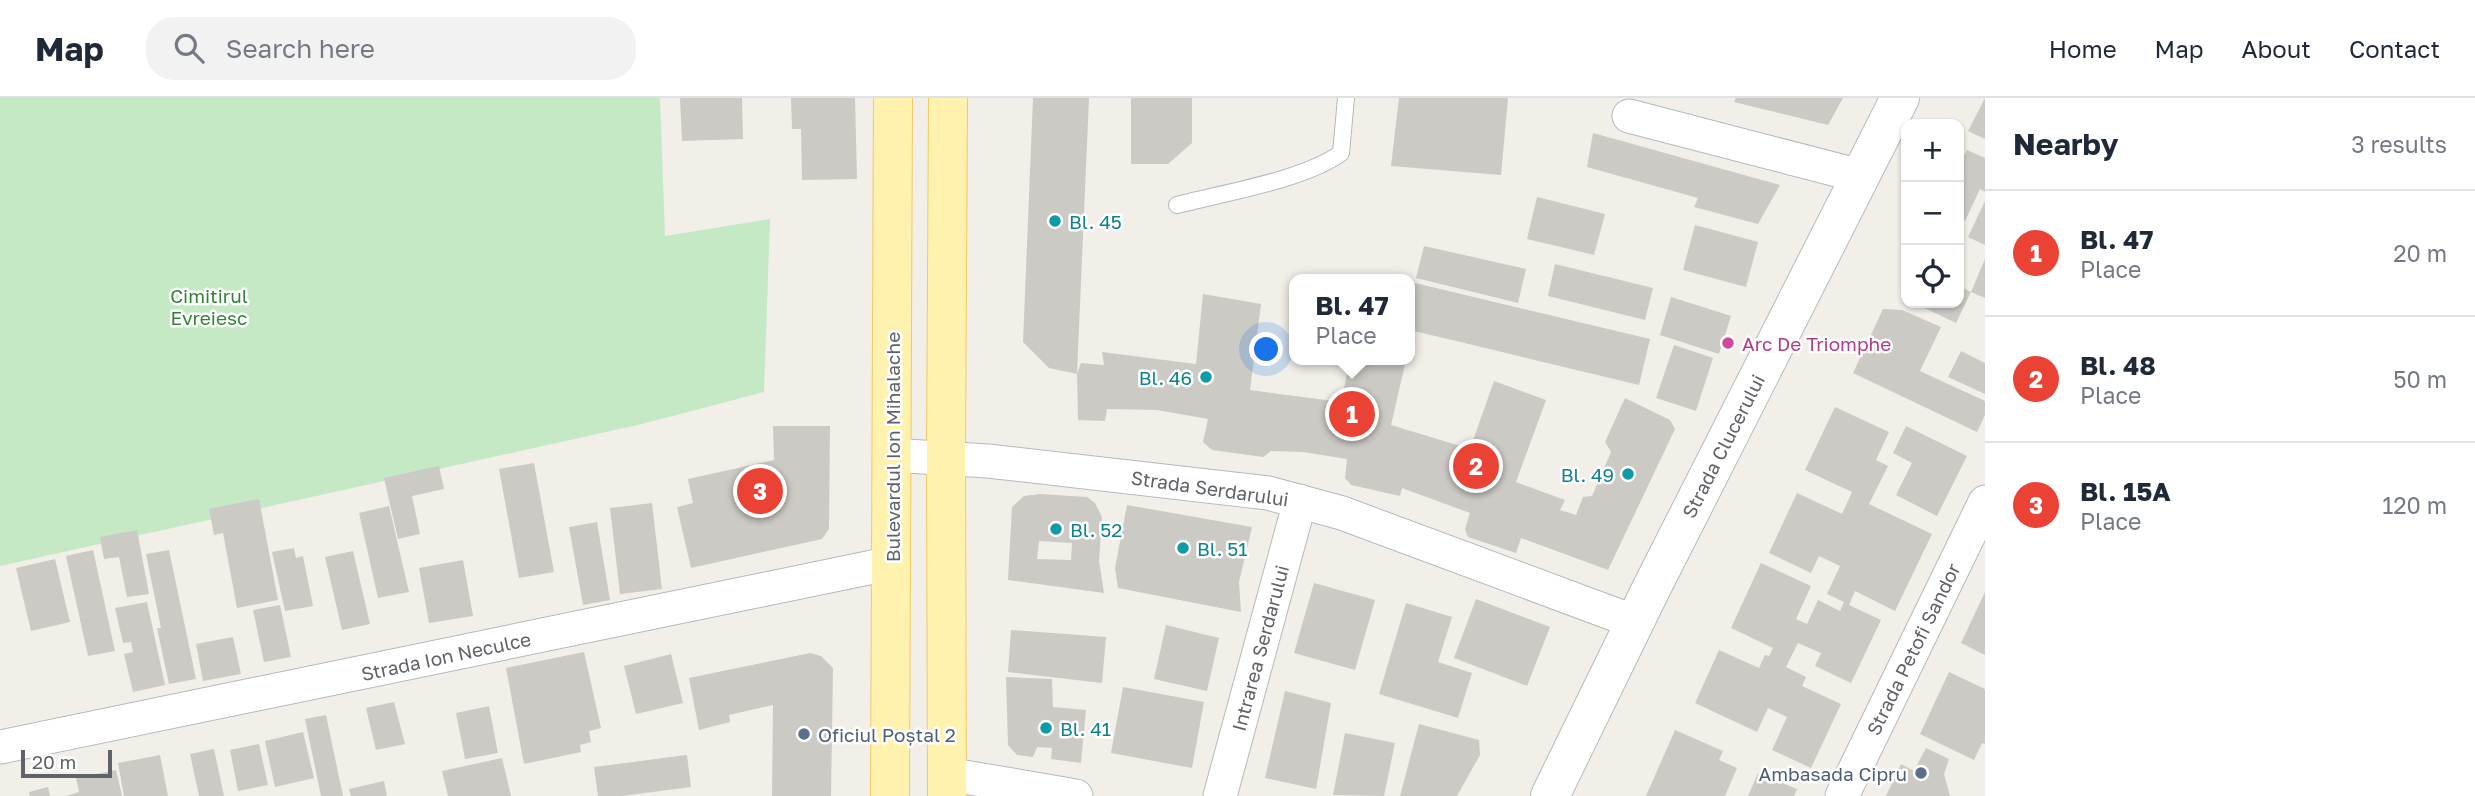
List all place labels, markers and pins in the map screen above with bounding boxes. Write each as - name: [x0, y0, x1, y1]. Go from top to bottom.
- place label: Bl. 45: [1069, 210, 1122, 233]
- marker: Bl. 45: [1047, 213, 1063, 229]
- place label: Arc De Triomphe: [1742, 332, 1891, 355]
- marker: Arc De Triomphe: [1720, 335, 1736, 351]
- place label: Bl. 46: [1139, 366, 1192, 389]
- marker: Bl. 46: [1198, 369, 1214, 385]
- pin: 1: [1329, 388, 1375, 440]
- pin: 2: [1453, 440, 1499, 492]
- place label: Bl. 49: [1561, 463, 1614, 486]
- pin: 3: [737, 465, 783, 517]
- marker: Bl. 49: [1620, 466, 1636, 482]
- place label: Bl. 52: [1070, 518, 1122, 541]
- marker: Bl. 52: [1048, 521, 1064, 537]
- place label: Bl. 51: [1197, 537, 1247, 560]
- marker: Bl. 51: [1175, 540, 1191, 556]
- place label: Bl. 41: [1060, 717, 1111, 740]
- marker: Bl. 41: [1038, 720, 1054, 736]
- place label: Oficiul Poștal 2: [818, 723, 956, 746]
- marker: Oficiul Poștal 2: [796, 726, 812, 742]
- place label: Ambasada Cipru: [1758, 762, 1907, 785]
- marker: Ambasada Cipru: [1913, 765, 1929, 781]

